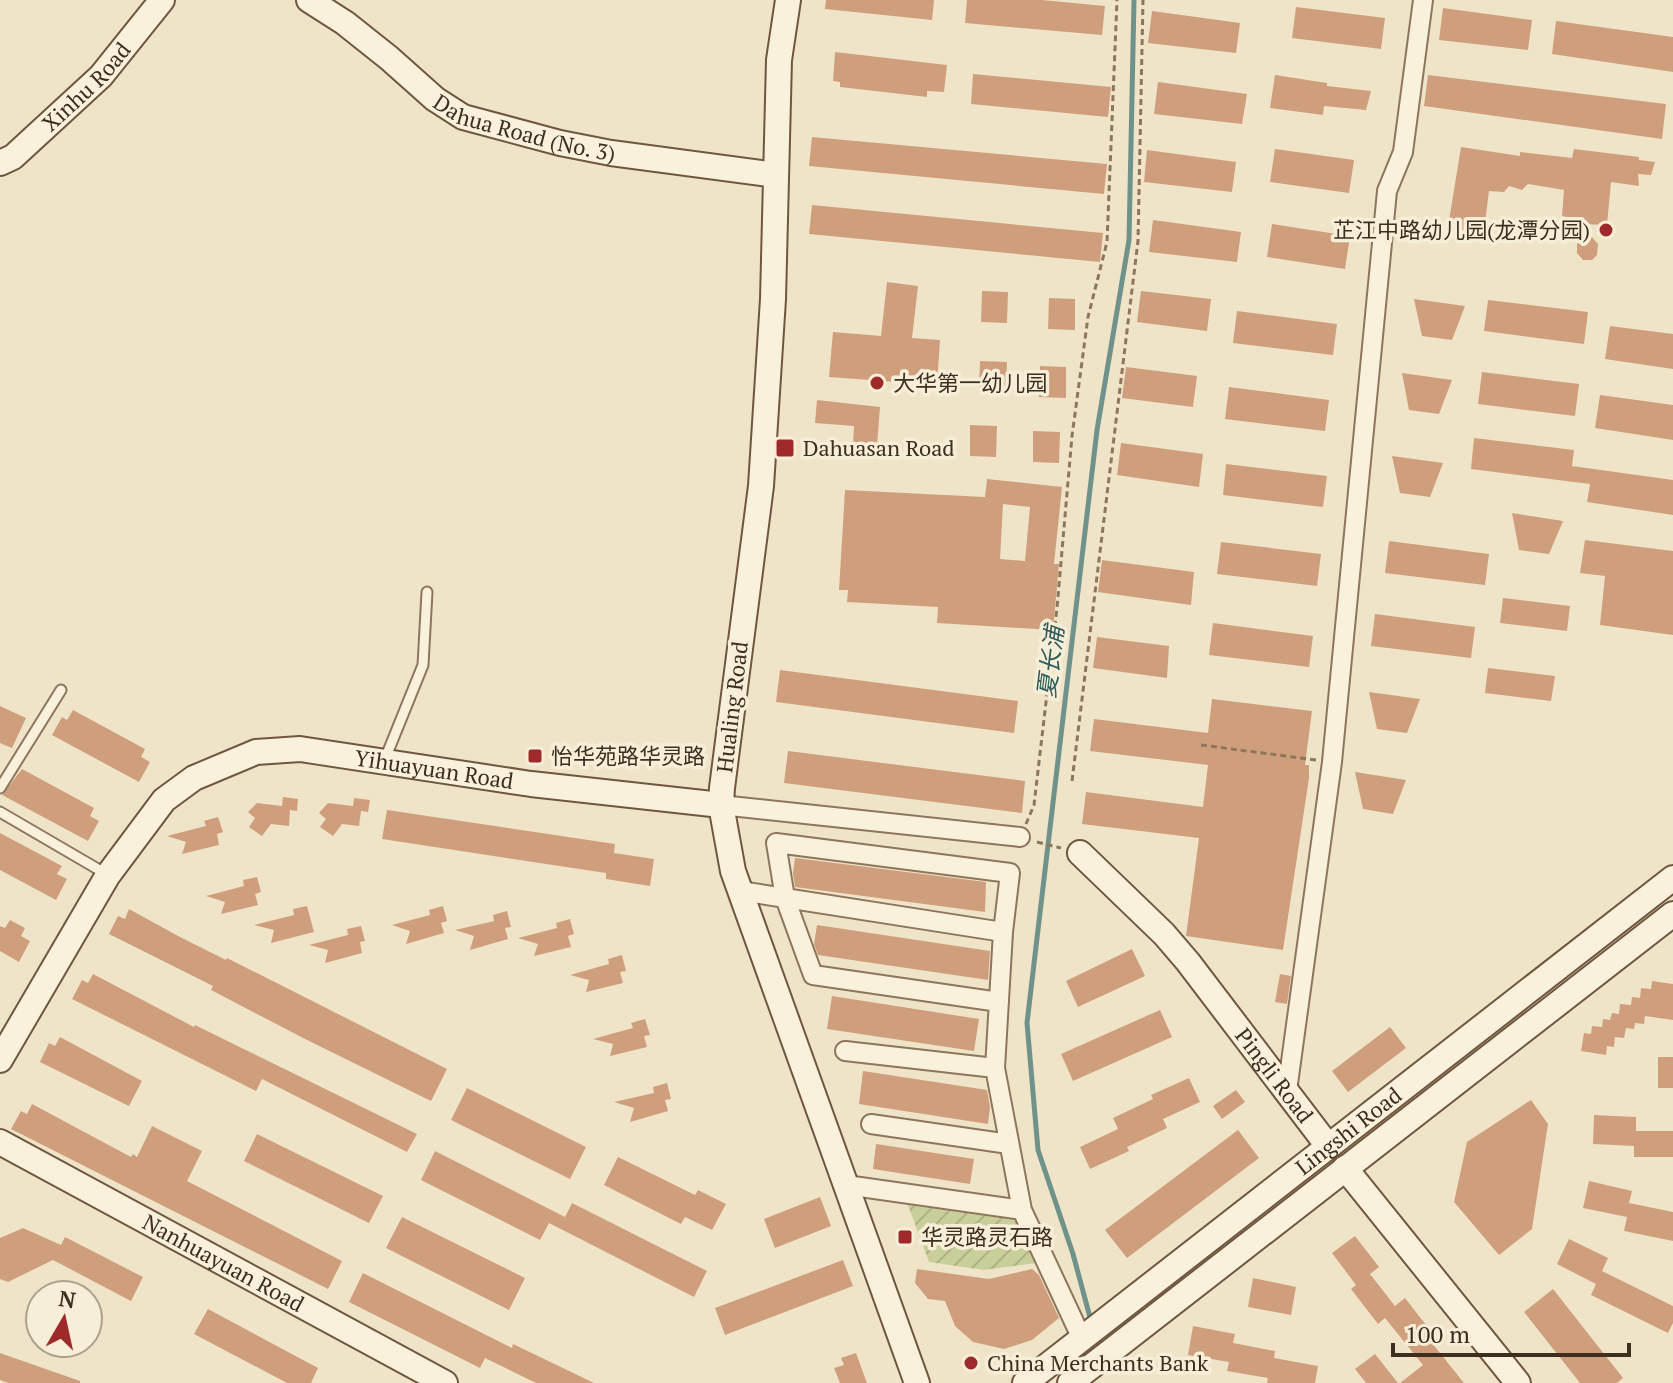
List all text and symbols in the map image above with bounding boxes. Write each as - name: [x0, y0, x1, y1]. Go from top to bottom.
- street label: Xinhu Road: [36, 36, 137, 137]
- street label: Dahua Road (No. 3): [428, 87, 617, 167]
- place label: 芷江中路幼儿园(龙潭分园): [1333, 215, 1590, 244]
- marker: 芷江中路幼儿园(龙潭分园): [1597, 221, 1615, 239]
- place label: 大华第一幼儿园: [893, 368, 1047, 397]
- marker: 大华第一幼儿园: [868, 374, 886, 392]
- place label: Dahuasan Road: [803, 433, 954, 462]
- marker: Dahuasan Road: [774, 437, 796, 459]
- water label: 夏长浦: [1030, 620, 1071, 700]
- street label: Hualing Road: [709, 640, 754, 774]
- place label: 怡华苑路华灵路: [551, 741, 705, 770]
- street label: Yihuayuan Road: [353, 743, 515, 795]
- marker: 怡华苑路华灵路: [526, 747, 544, 765]
- street label: Pingli Road: [1229, 1022, 1320, 1128]
- street label: Lingshi Road: [1289, 1080, 1407, 1181]
- street label: Nanhuayuan Road: [138, 1207, 309, 1318]
- place label: 华灵路灵石路: [921, 1222, 1053, 1251]
- marker: 华灵路灵石路: [896, 1228, 914, 1246]
- north arrow: [24, 1279, 104, 1359]
- text: N: [57, 1283, 78, 1314]
- scale bar: [1393, 1307, 1629, 1357]
- text: 100 m: [1405, 1318, 1470, 1350]
- place label: China Merchants Bank: [987, 1348, 1209, 1377]
- marker: China Merchants Bank: [962, 1354, 980, 1372]

